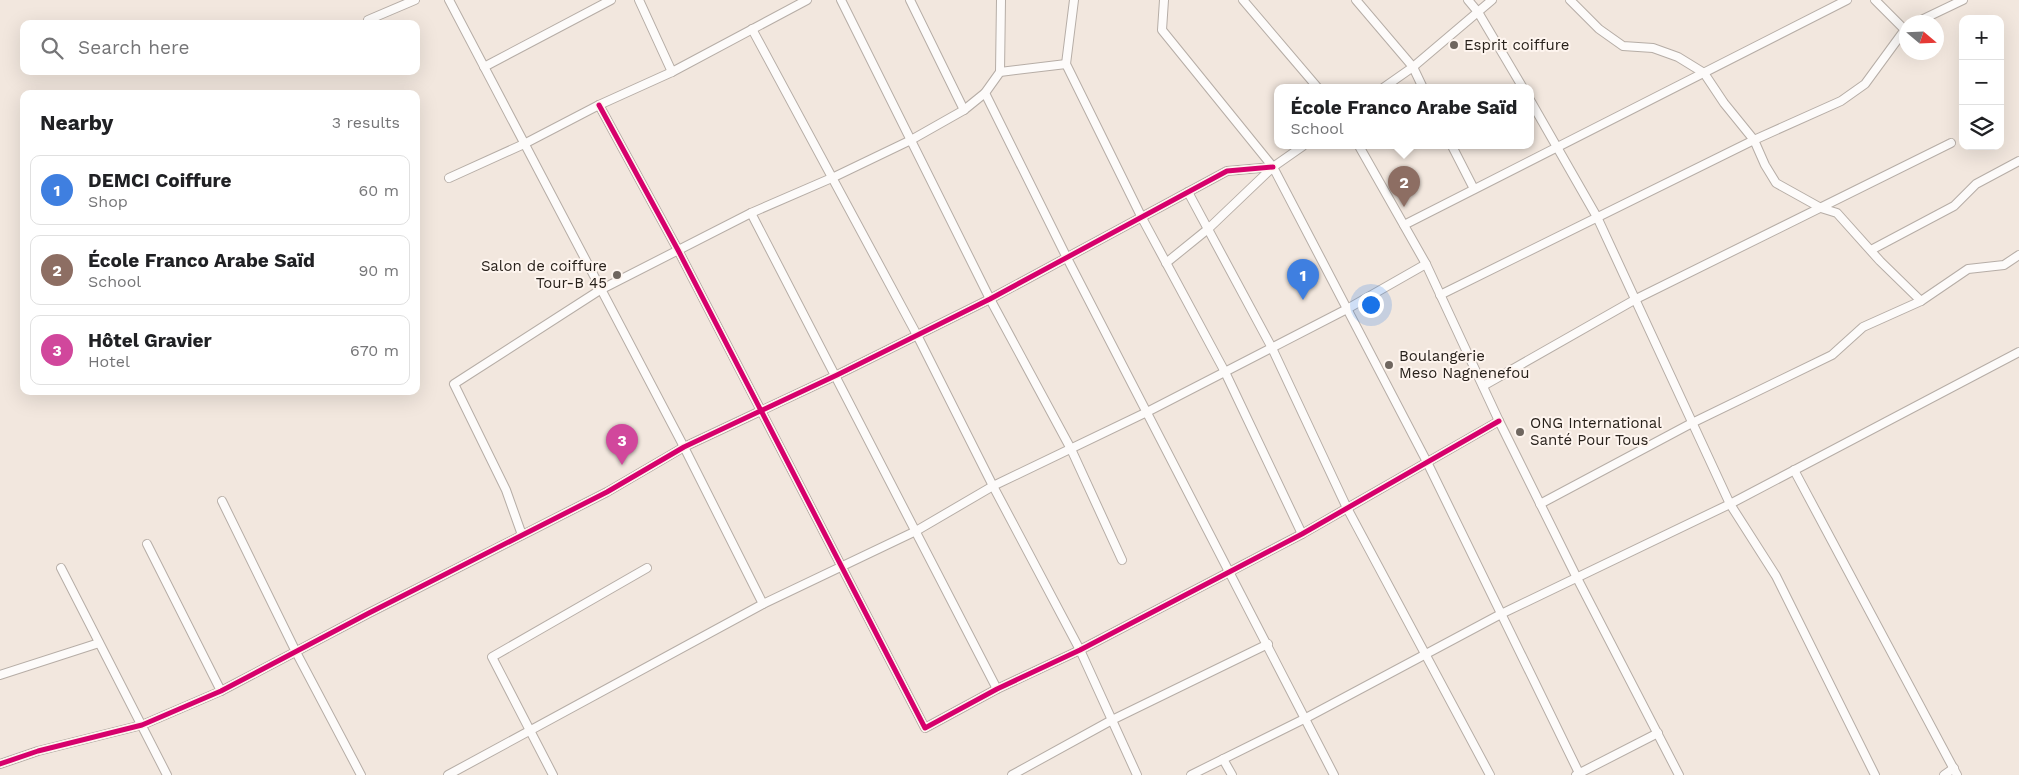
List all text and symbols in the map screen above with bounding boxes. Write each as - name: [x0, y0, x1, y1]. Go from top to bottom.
- north arrow: [1899, 15, 1944, 60]
- map controls: [1959, 15, 2004, 150]
- button: +: [1959, 15, 2004, 60]
- search box: [20, 20, 420, 75]
- icon: search: [38, 34, 66, 62]
- text: Search here: [78, 36, 189, 59]
- place label: Esprit coiffure: [1464, 36, 1569, 54]
- marker: Esprit coiffure: [1448, 39, 1460, 51]
- button: −: [1959, 60, 2004, 105]
- popup: [1274, 84, 1534, 149]
- text: École Franco Arabe Saïd: [1291, 96, 1517, 119]
- button: layers: [1959, 105, 2004, 150]
- text: Nearby: [40, 110, 113, 135]
- text: 3 results: [332, 113, 400, 132]
- text: School: [1291, 119, 1344, 138]
- pin: 2: [1388, 166, 1420, 207]
- text: DEMCI Coiffure: [88, 169, 232, 192]
- text: 1: [54, 181, 60, 200]
- text: 60 m: [359, 181, 399, 200]
- text: Shop: [88, 192, 128, 211]
- text: École Franco Arabe Saïd: [88, 249, 315, 272]
- place label: Salon de coiffure Tour-B 45: [481, 257, 607, 292]
- pin: 1: [1287, 259, 1319, 300]
- text: 2: [52, 261, 62, 280]
- text: 90 m: [358, 261, 399, 280]
- marker: Salon de coiffure Tour-B 45: [611, 269, 623, 281]
- text: School: [88, 272, 141, 291]
- your location: [1358, 292, 1384, 318]
- text: Hôtel Gravier: [88, 329, 212, 352]
- text: 3: [52, 341, 62, 360]
- text: 670 m: [350, 341, 399, 360]
- place label: Boulangerie Meso Nagnenefou: [1399, 347, 1530, 382]
- text: Hotel: [88, 352, 130, 371]
- marker: Boulangerie Meso Nagnenefou: [1383, 359, 1395, 371]
- place label: ONG International Santé Pour Tous: [1530, 414, 1662, 449]
- pin: 3: [606, 424, 638, 465]
- marker: ONG International Santé Pour Tous: [1514, 426, 1526, 438]

